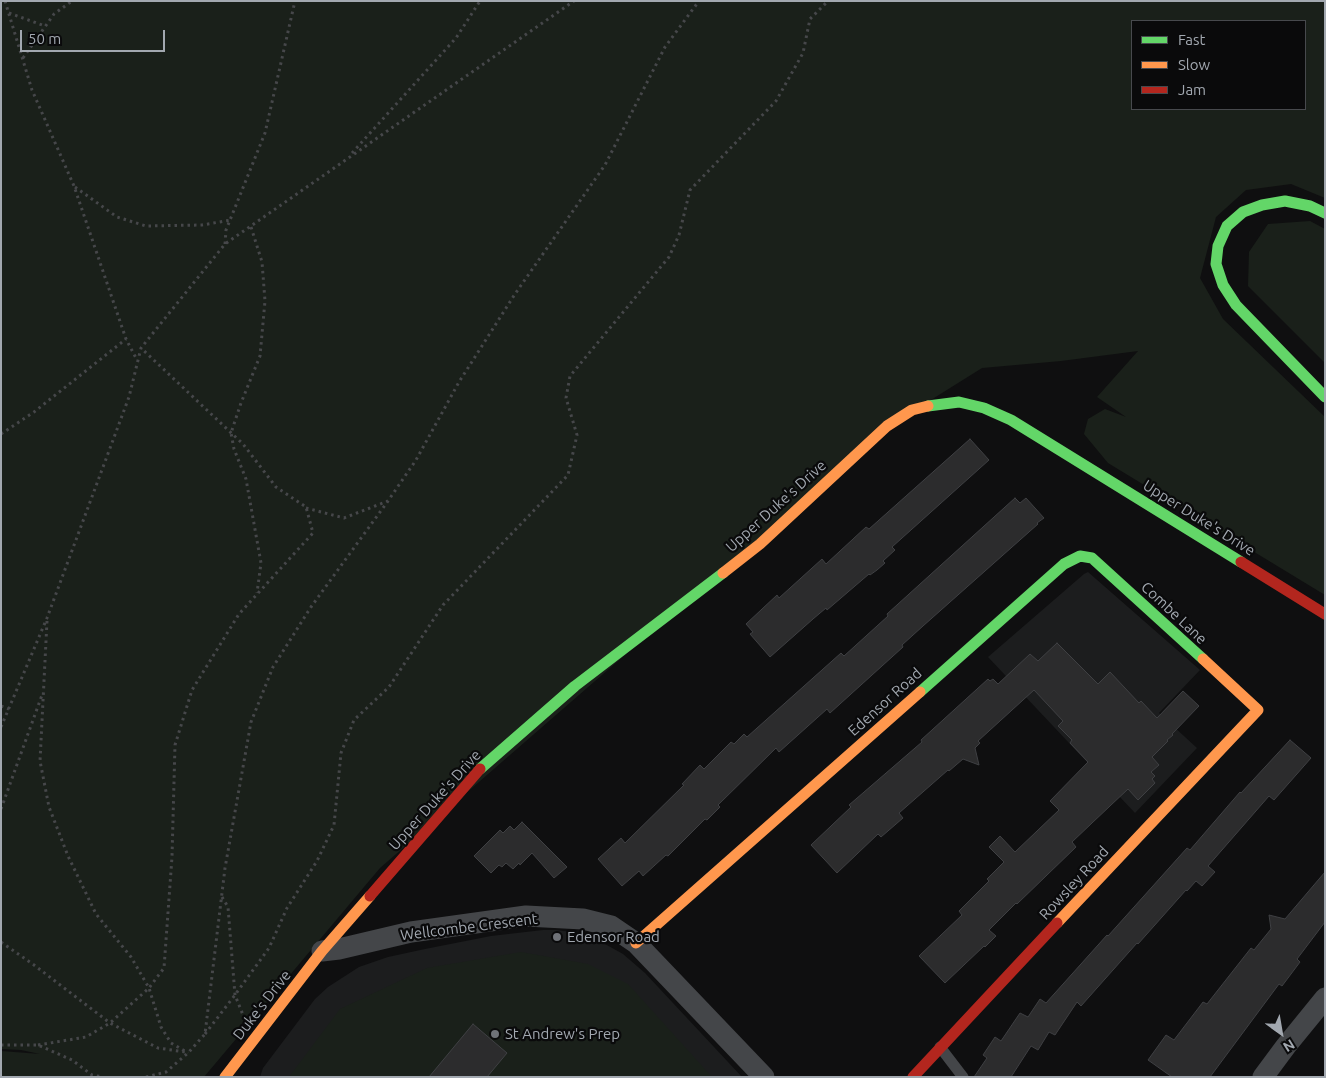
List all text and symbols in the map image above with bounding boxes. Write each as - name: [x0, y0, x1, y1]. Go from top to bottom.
- scale bar: [22, 20, 168, 52]
- legend: [1131, 20, 1306, 110]
- text: 50 m: [28, 30, 61, 47]
- text: Fast: [1178, 31, 1205, 48]
- text: Slow: [1178, 56, 1210, 73]
- text: Jam: [1178, 81, 1206, 98]
- street label: Upper Duke's Drive: [722, 456, 830, 556]
- street label: Upper Duke's Drive: [1140, 476, 1258, 560]
- street label: Combe Lane: [1137, 578, 1211, 648]
- street label: Edensor Road: [844, 664, 926, 740]
- street label: Upper Duke's Drive: [385, 746, 485, 854]
- street label: Rowsley Road: [1035, 843, 1113, 923]
- street label: Wellcombe Crescent: [399, 910, 539, 944]
- place label: Edensor Road: [567, 928, 660, 946]
- marker: Edensor Road: [551, 931, 563, 943]
- street label: Duke's Drive: [229, 967, 295, 1043]
- north arrow: [1256, 1008, 1306, 1058]
- place label: St Andrew's Prep: [505, 1025, 620, 1043]
- marker: St Andrew's Prep: [489, 1028, 501, 1040]
- text: N: [1280, 1036, 1298, 1055]

